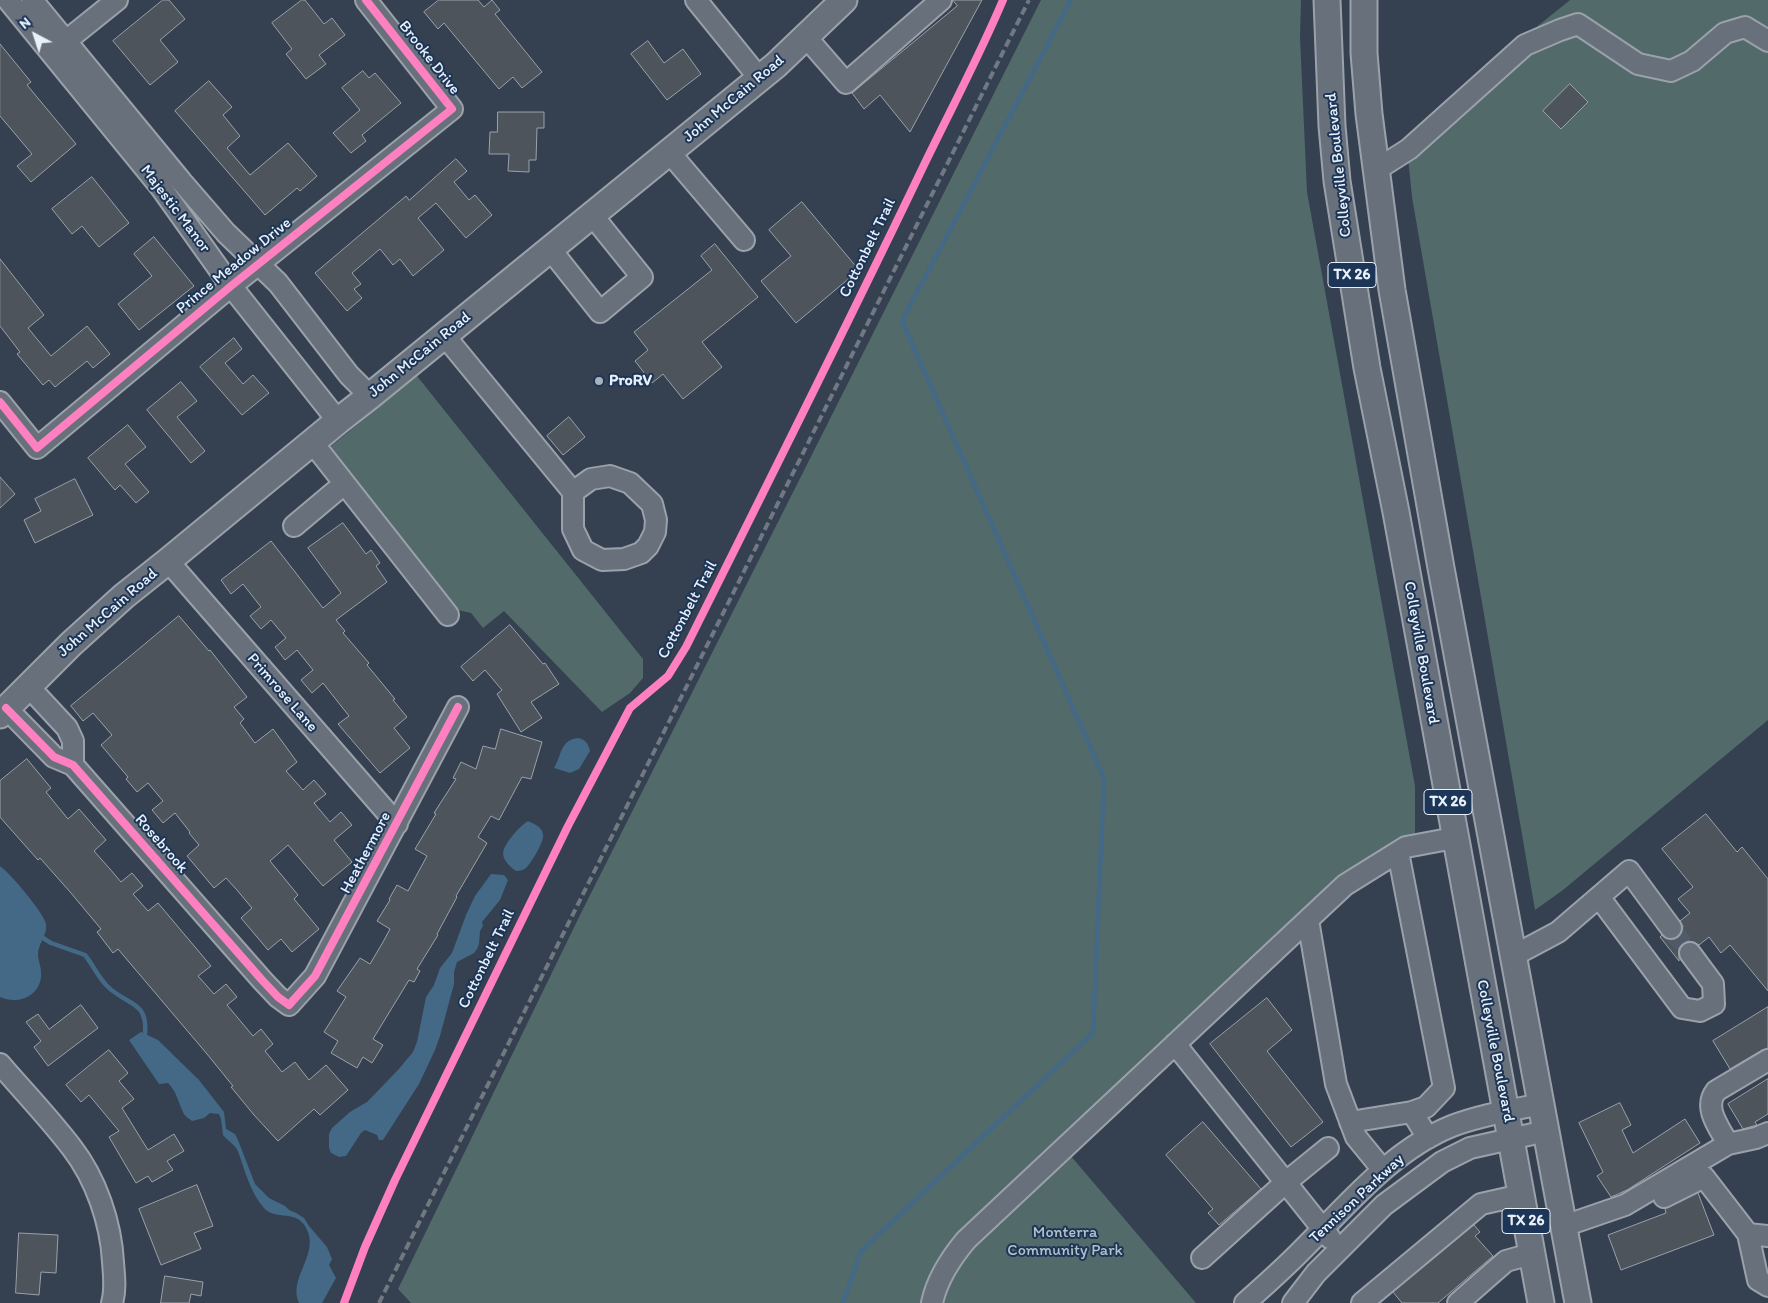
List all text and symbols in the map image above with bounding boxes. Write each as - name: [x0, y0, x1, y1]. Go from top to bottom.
- north arrow: [10, 10, 60, 60]
- text: N: [16, 14, 34, 33]
- street label: Brooke Drive: [394, 17, 464, 99]
- street label: John McCain Road: [680, 51, 788, 147]
- street label: Colleyville Boulevard: [1322, 92, 1356, 238]
- street label: Majestic Manor: [136, 161, 214, 257]
- street label: Cottonbelt Trail: [836, 195, 900, 301]
- street label: Prince Meadow Drive: [173, 214, 295, 318]
- road number: TX 26: [1328, 262, 1376, 288]
- street label: John McCain Road: [365, 308, 475, 402]
- place label: ProRV: [609, 371, 652, 391]
- marker: ProRV: [593, 375, 605, 387]
- street label: Cottonbelt Trail: [654, 558, 722, 662]
- street label: John McCain Road: [54, 564, 162, 662]
- street label: Colleyville Boulevard: [1399, 580, 1443, 726]
- street label: Primrose Lane: [242, 650, 322, 736]
- road number: TX 26: [1424, 790, 1472, 814]
- street label: Heathermore: [336, 809, 396, 897]
- street label: Rosebrook: [130, 811, 192, 877]
- street label: Cottonbelt Trail: [455, 906, 519, 1012]
- street label: Colleyville Boulevard: [1472, 978, 1518, 1124]
- street label: Tennison Parkway: [1306, 1150, 1408, 1248]
- road number: TX 26: [1502, 1208, 1550, 1234]
- park label: Monterra Community Park: [1007, 1223, 1123, 1261]

